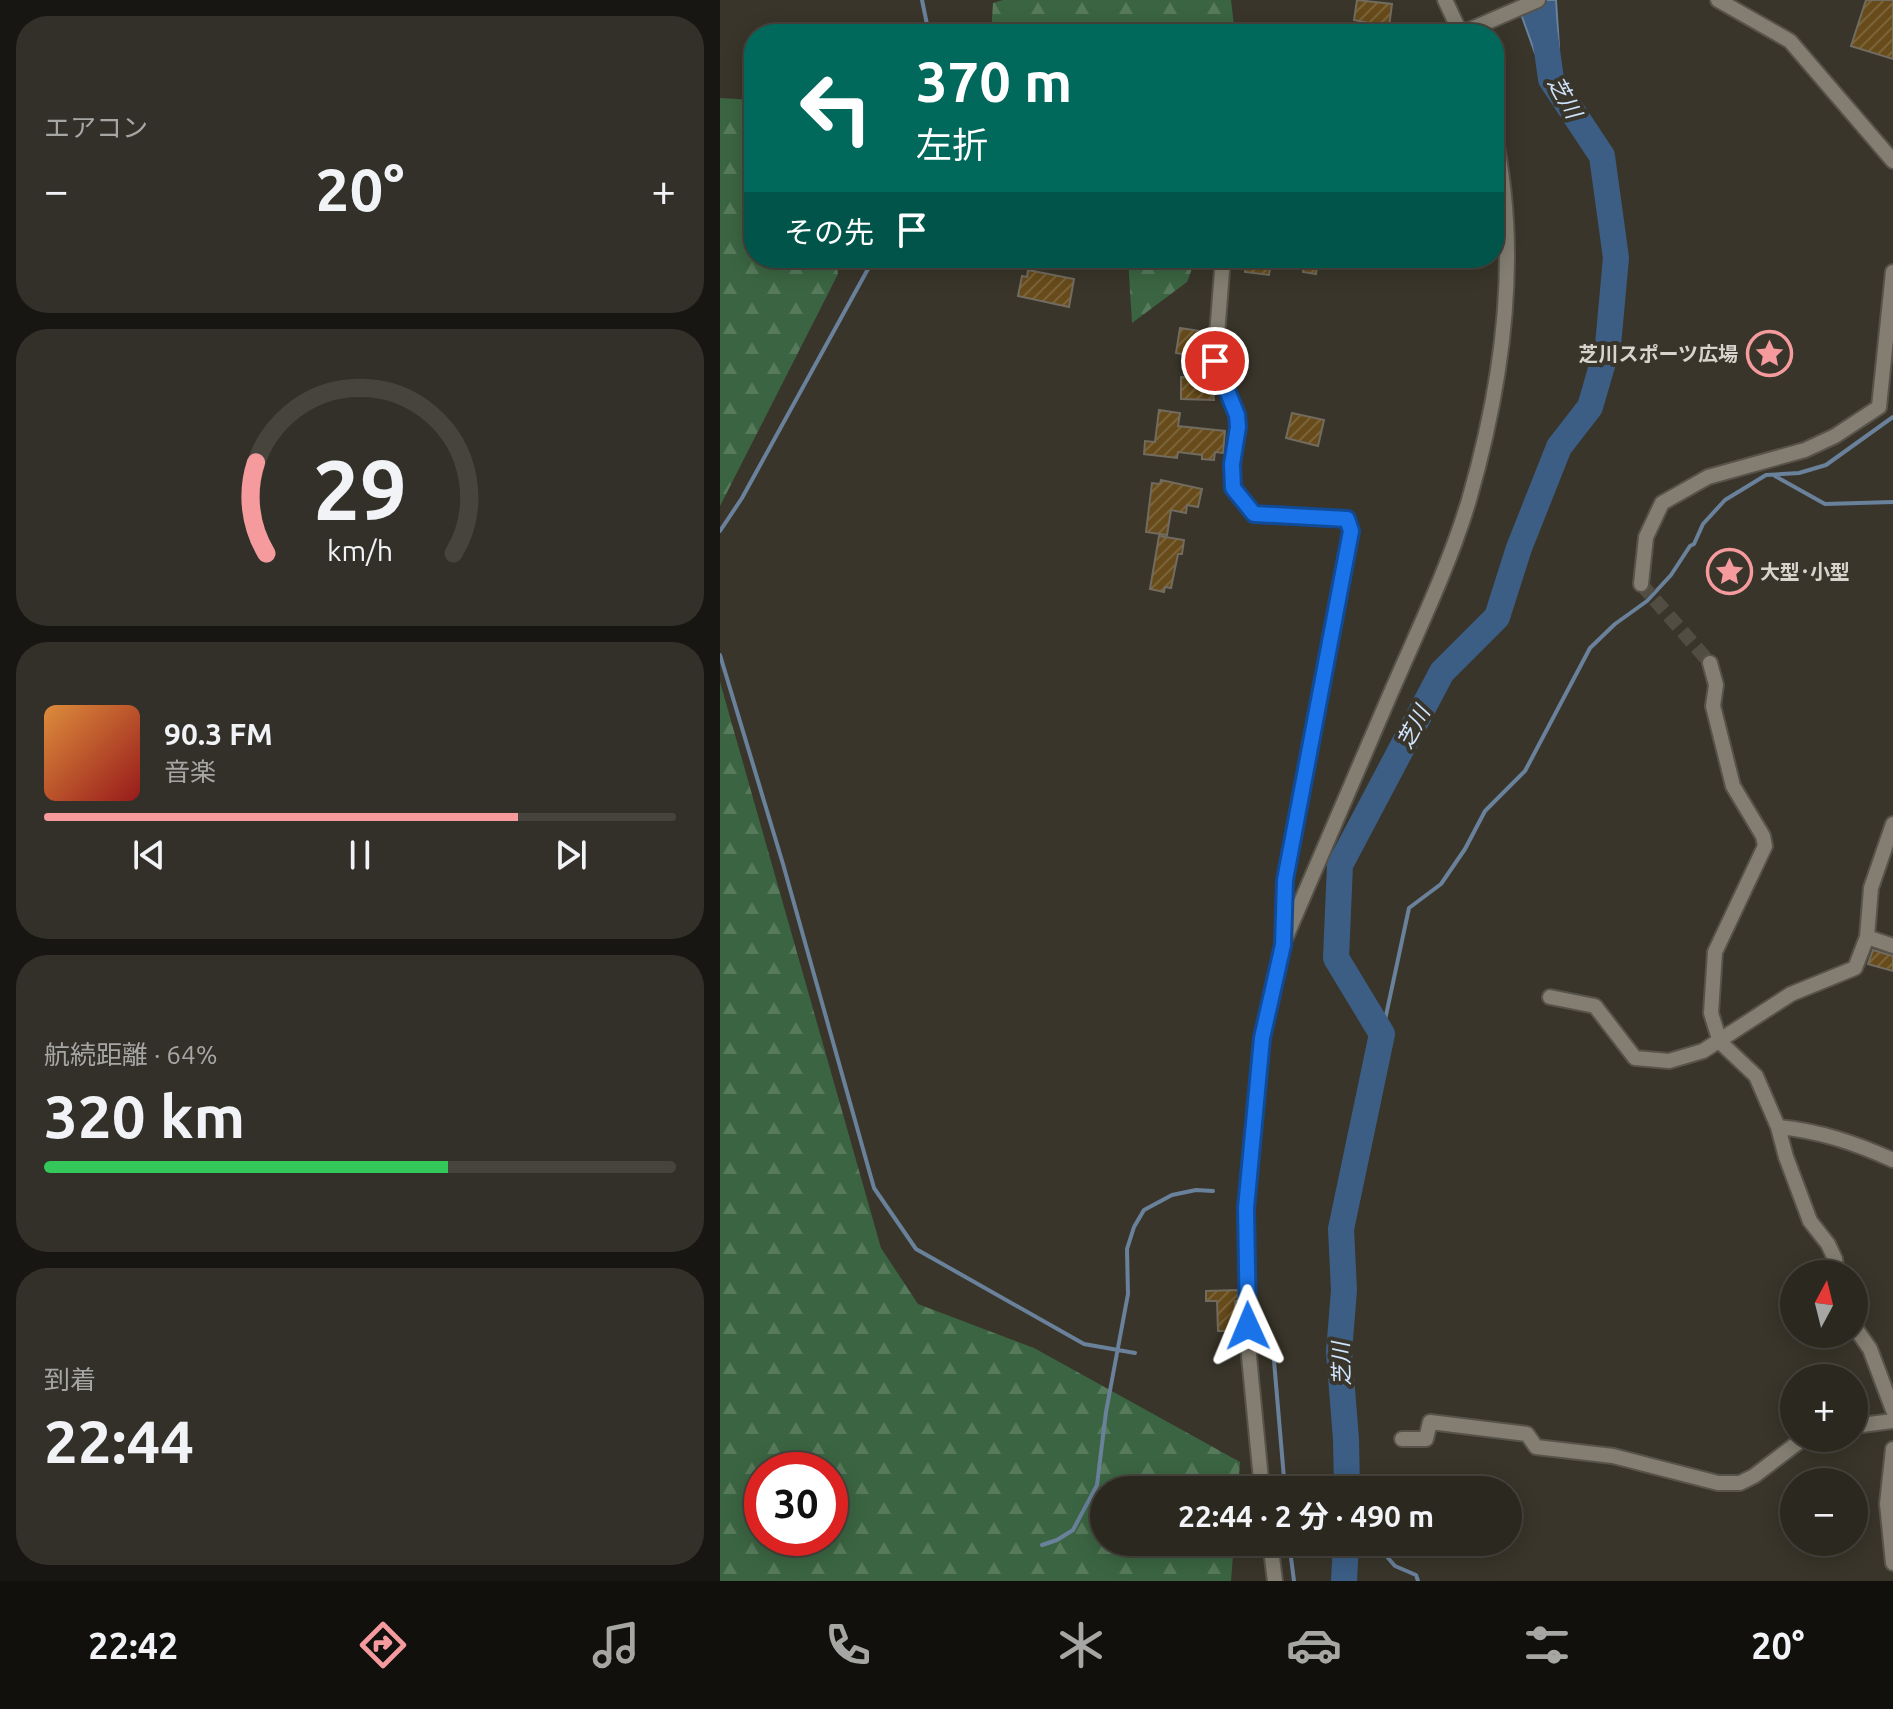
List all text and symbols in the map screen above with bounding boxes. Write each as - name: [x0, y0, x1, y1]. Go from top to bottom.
- text: 370 m: [916, 50, 1072, 113]
- icon: left: [784, 56, 888, 160]
- water label: 芝川: [1544, 71, 1588, 124]
- text: エアコン: [44, 113, 148, 142]
- text: 左折: [916, 124, 988, 165]
- text: 20°: [316, 155, 404, 222]
- text: −: [44, 165, 69, 214]
- text: +: [651, 165, 676, 214]
- icon: arrive: [890, 208, 934, 252]
- text: その先: [784, 215, 874, 249]
- pin: [1181, 327, 1249, 395]
- place icon: 芝川スポーツ広場: [1745, 330, 1793, 378]
- icon: arrive: [1193, 339, 1237, 383]
- place label: 芝川スポーツ広場: [1578, 342, 1738, 365]
- text: 29: [313, 441, 407, 535]
- text: km/h: [327, 534, 393, 566]
- place icon: 大型･小型: [1705, 548, 1753, 596]
- place label: 大型･小型: [1760, 560, 1850, 583]
- water label: 芝川: [1391, 700, 1435, 752]
- text: 90.3 FM: [164, 717, 273, 751]
- text: 音楽: [164, 757, 216, 786]
- icon: previous: [127, 833, 171, 877]
- icon: pause: [338, 833, 382, 877]
- icon: next: [549, 833, 593, 877]
- text: 航続距離 · 64%: [44, 1040, 218, 1069]
- text: 320 km: [44, 1082, 245, 1149]
- north arrow: [1780, 1260, 1868, 1348]
- map controls: [1780, 1260, 1868, 1556]
- position arrow: [1206, 1284, 1290, 1368]
- water label: 芝川: [1327, 1340, 1354, 1386]
- button: +: [1780, 1364, 1868, 1452]
- text: 到着: [44, 1365, 96, 1394]
- text: 22:44: [44, 1407, 194, 1474]
- speed limit sign: 30: [744, 1452, 848, 1556]
- button: −: [1780, 1468, 1868, 1556]
- text: 22:44 · 2 分 · 490 m: [1178, 1499, 1434, 1533]
- icon: directions: [355, 1617, 411, 1673]
- icon: music: [588, 1617, 644, 1673]
- icon: phone: [820, 1617, 876, 1673]
- icon: climate: [1053, 1617, 1109, 1673]
- icon: car: [1286, 1617, 1342, 1673]
- icon: filters: [1519, 1617, 1575, 1673]
- text: 22:42: [88, 1625, 178, 1666]
- text: 20°: [1751, 1625, 1805, 1666]

